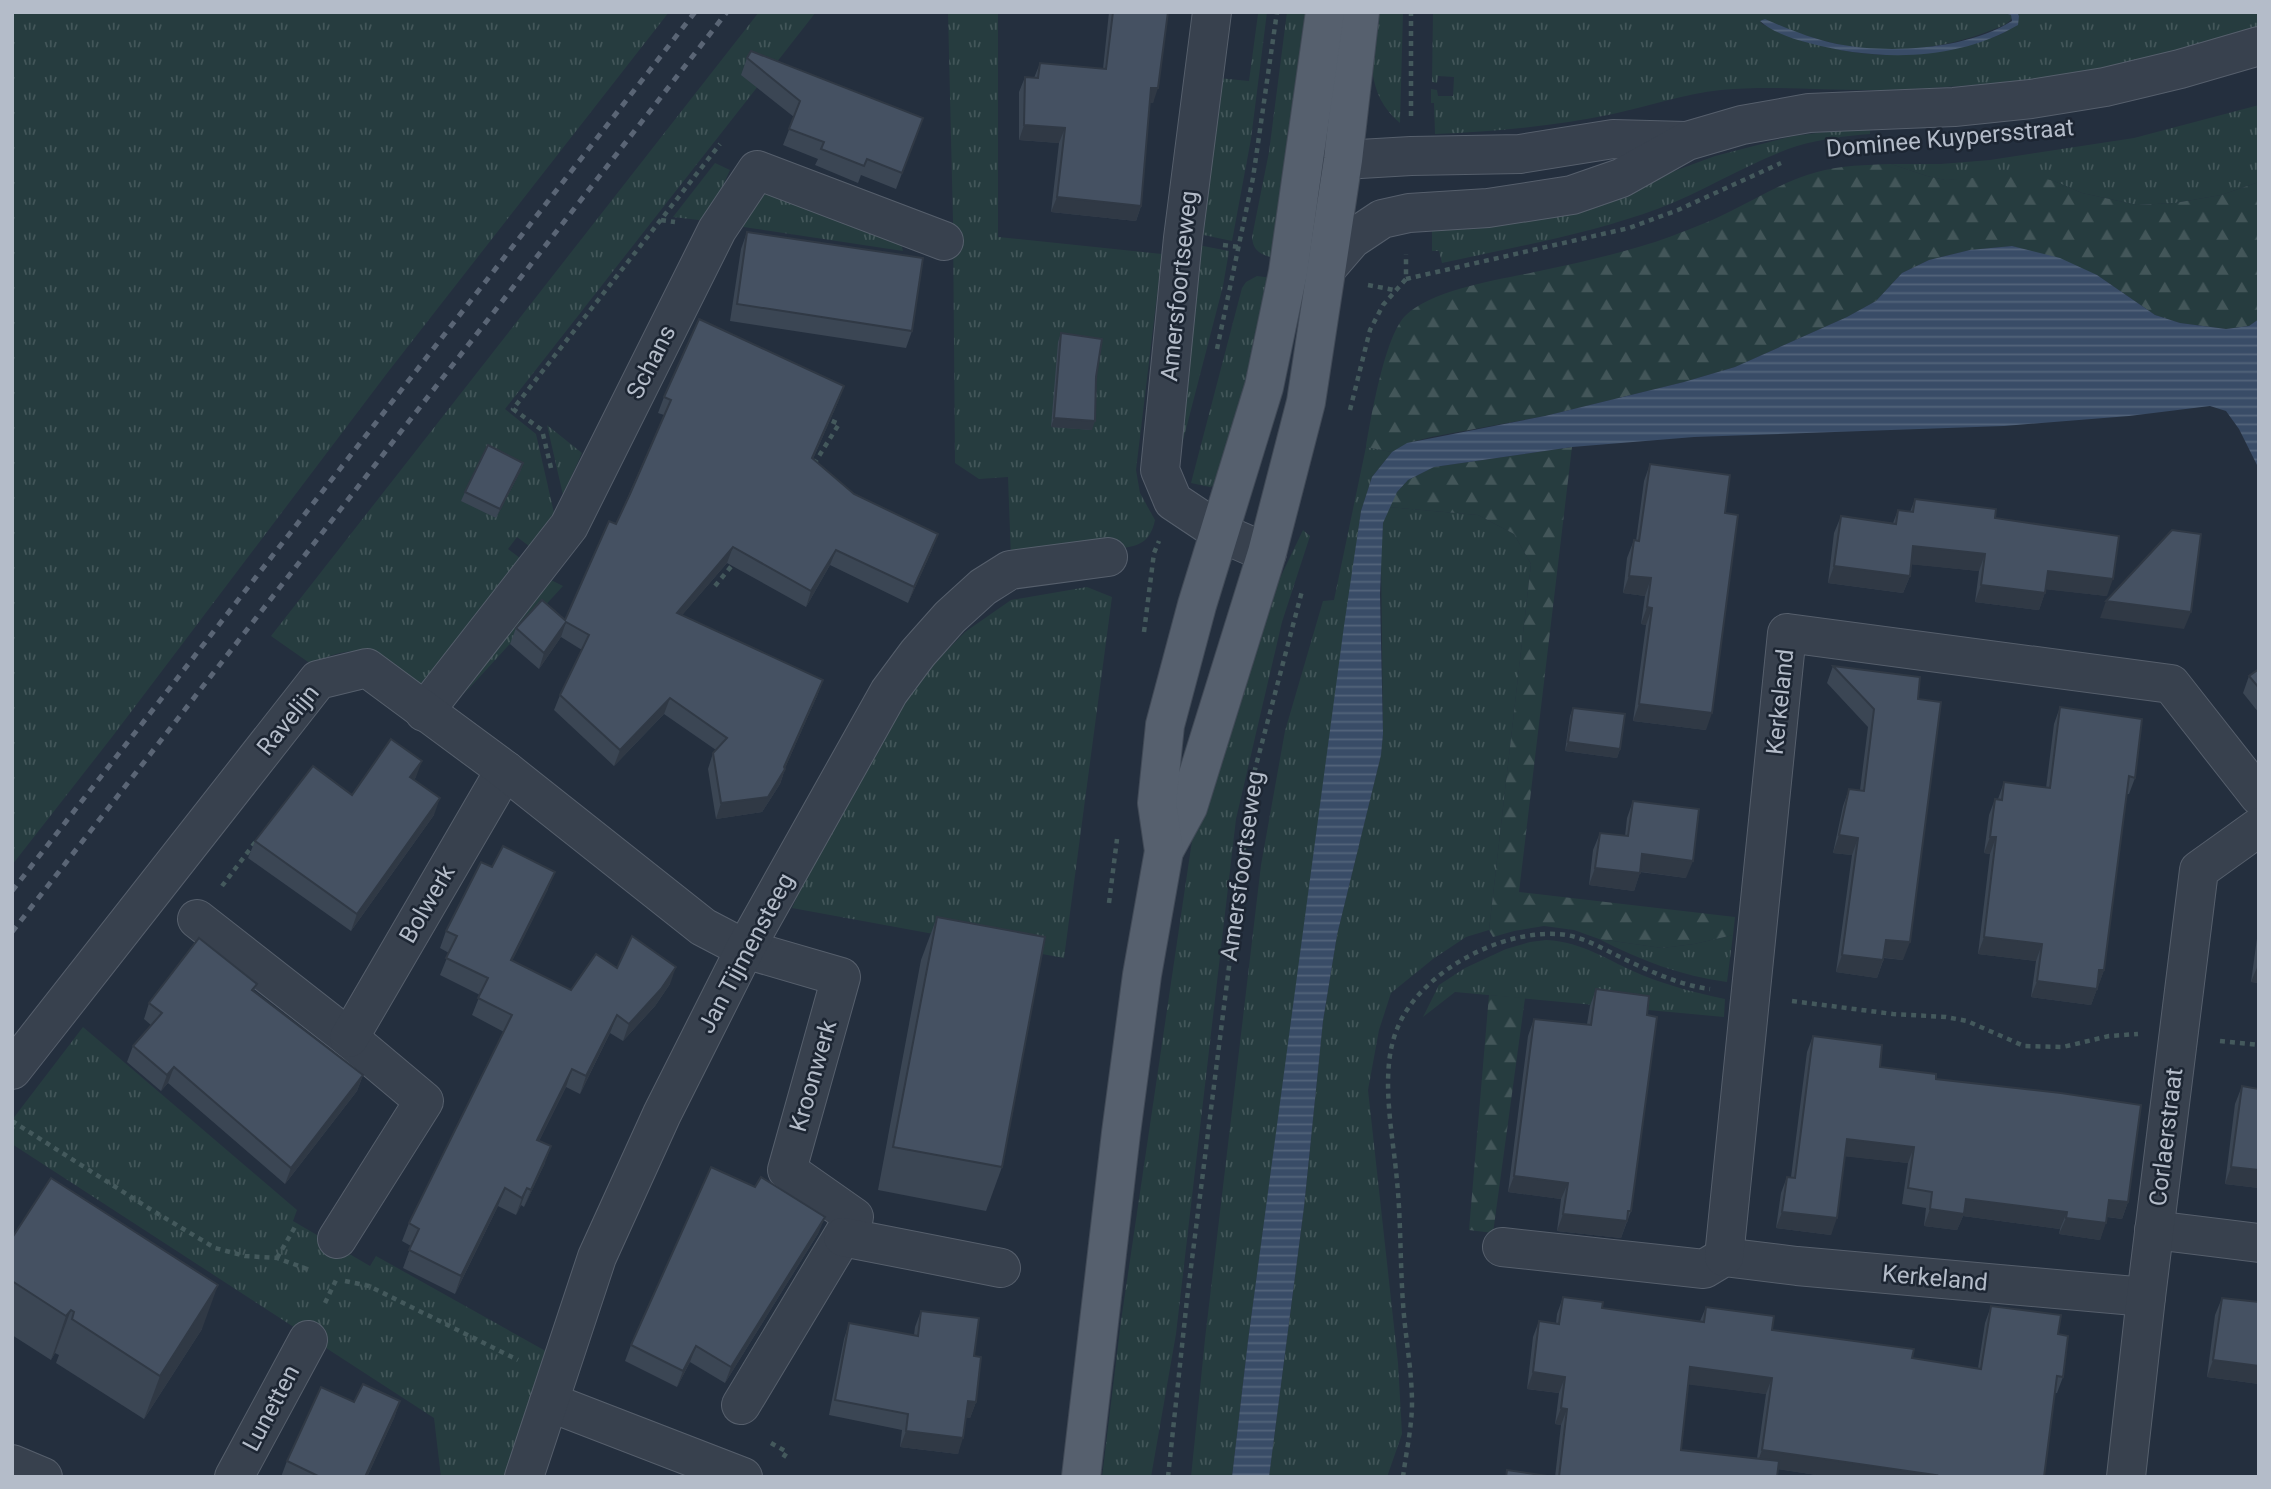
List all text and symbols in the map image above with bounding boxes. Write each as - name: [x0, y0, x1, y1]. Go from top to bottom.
- street label: Dominee Kuypersstraat: [1825, 113, 2075, 163]
- street label: Amersfoortseweg: [1155, 189, 1203, 383]
- street label: Schans: [621, 321, 681, 403]
- street label: Kerkeland: [1761, 648, 1799, 756]
- street label: Ravelijn: [251, 679, 325, 761]
- street label: Amersfoortseweg: [1215, 769, 1269, 963]
- street label: Bolwerk: [393, 859, 461, 948]
- street label: Jan Tijmensteeg: [692, 868, 800, 1038]
- street label: Kroonwerk: [784, 1016, 842, 1135]
- street label: Corlaerstraat: [2144, 1066, 2188, 1208]
- street label: Kerkeland: [1881, 1259, 1989, 1297]
- street label: Lunetten: [237, 1360, 305, 1456]

